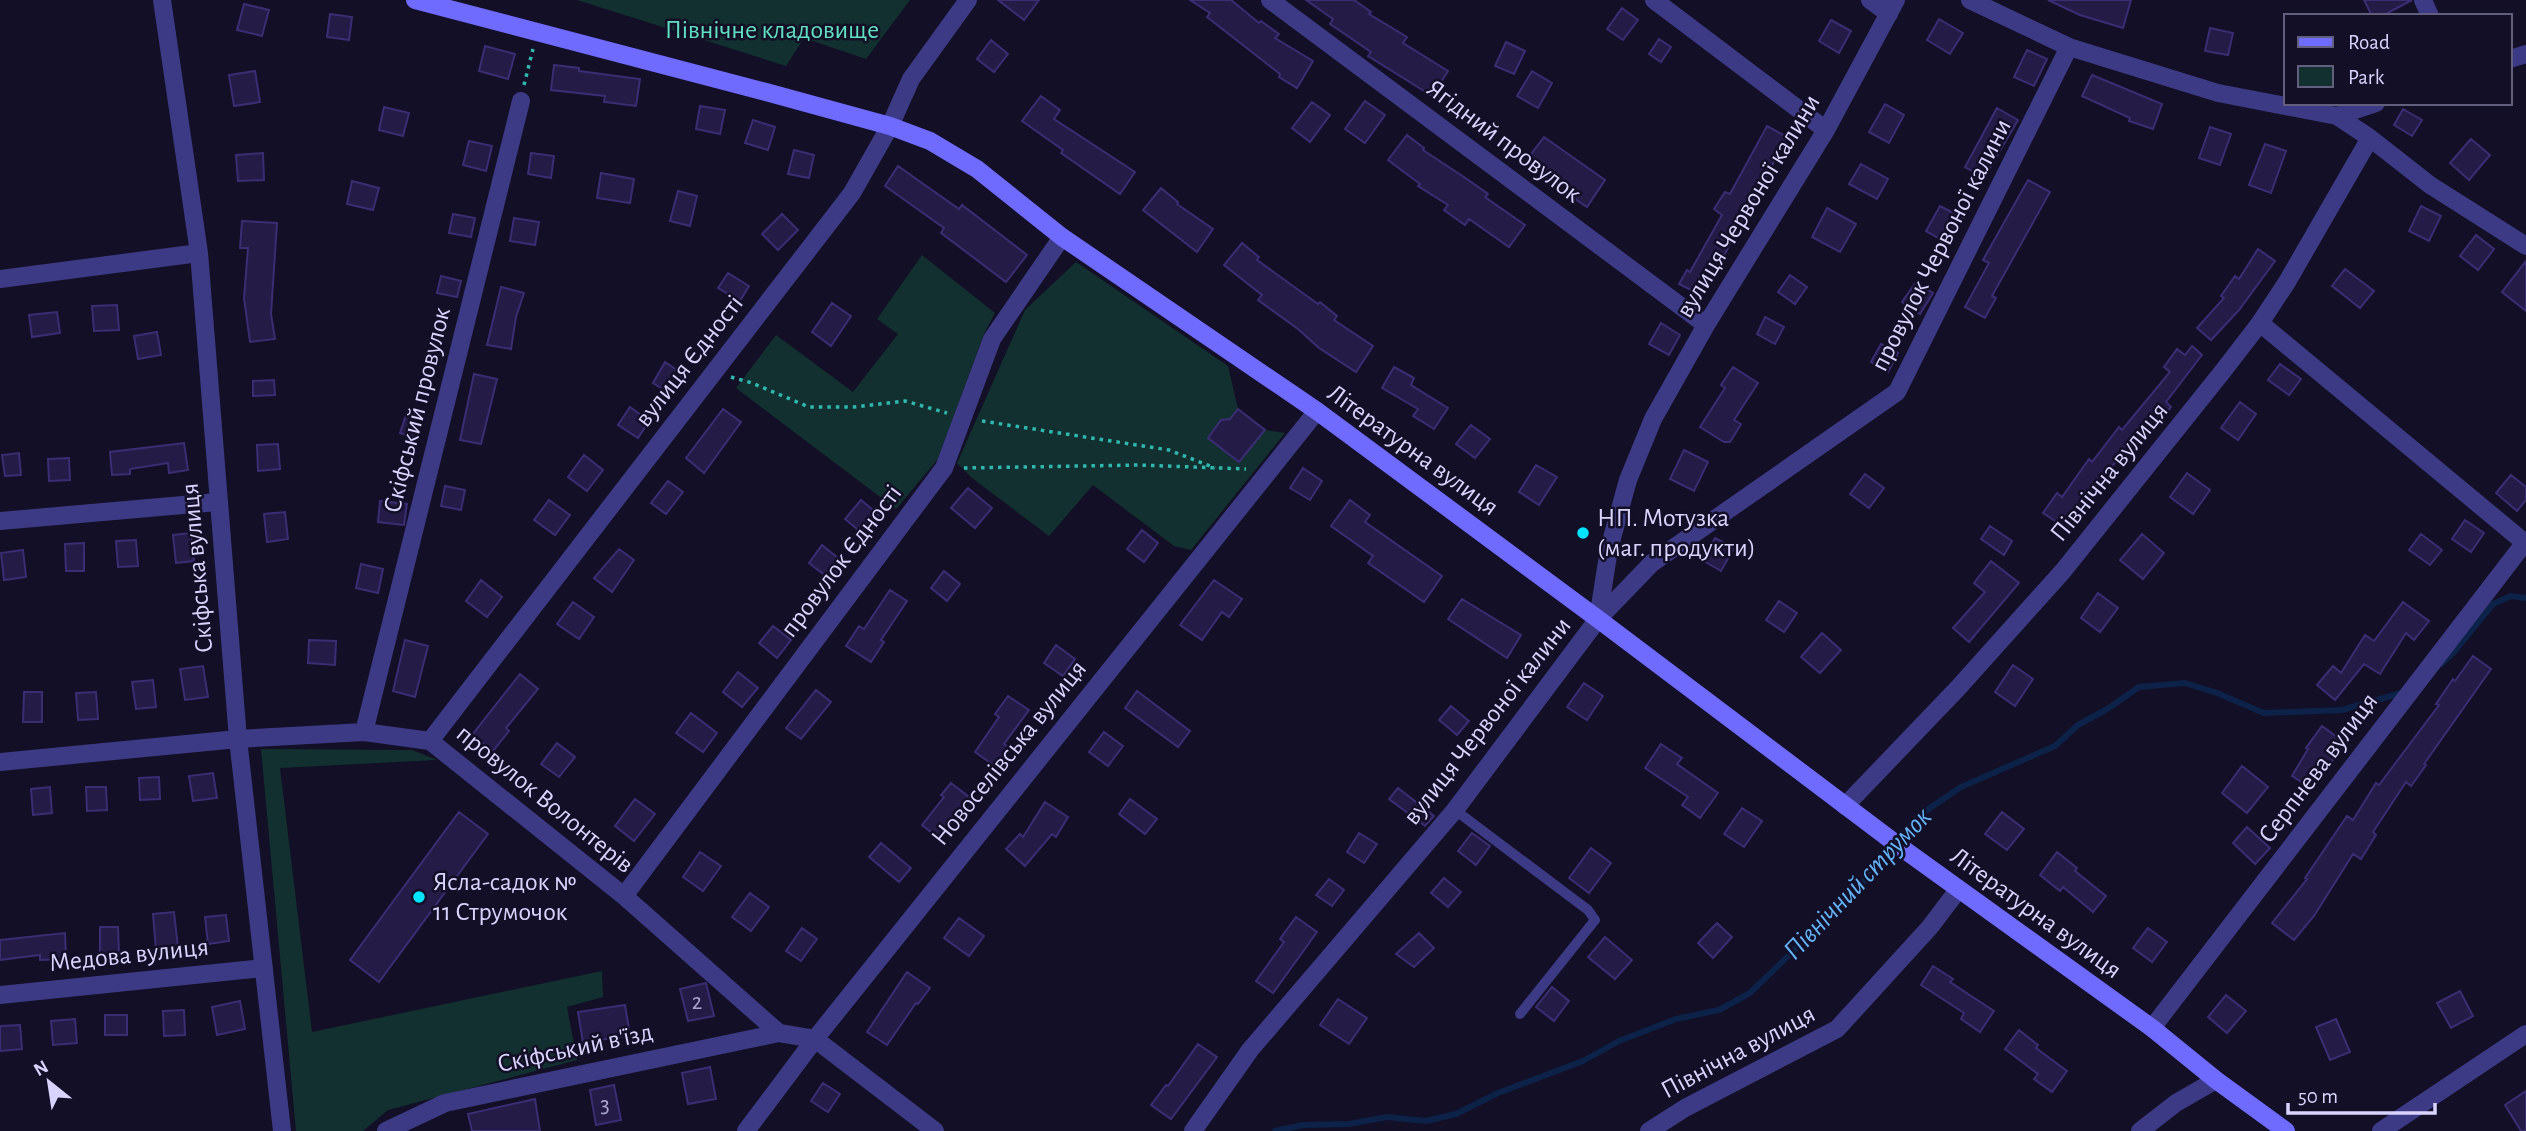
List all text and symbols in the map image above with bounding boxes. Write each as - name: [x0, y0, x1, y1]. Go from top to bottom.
- legend: [2284, 14, 2512, 105]
- park label: Північне кладовище: [665, 17, 879, 43]
- text: Road: [2348, 32, 2390, 53]
- text: Park: [2348, 67, 2385, 88]
- street label: Ягідний провулок: [1422, 75, 1586, 207]
- street label: вулиця Червоної калини: [1671, 90, 1825, 322]
- street label: провулок Червоної калини: [1866, 115, 2016, 375]
- street label: вулиця Єдності: [630, 290, 748, 432]
- street label: Скіфський провулок: [379, 305, 455, 515]
- street label: Літературна вулиця: [1323, 379, 1503, 521]
- street label: Північна вулиця: [2045, 398, 2173, 546]
- street label: провулок Єдності: [776, 480, 906, 642]
- street label: Скіфська вулиця: [177, 482, 217, 654]
- place label: НП. Мотузка (маг. продукти): [1597, 505, 1756, 561]
- marker: НП. Мотузка (маг. продукти): [1575, 525, 1591, 541]
- street label: вулиця Червоної калини: [1398, 612, 1576, 830]
- street label: Новоселівська вулиця: [927, 655, 1091, 851]
- street label: Серпнева вулиця: [2253, 688, 2383, 848]
- street label: провулок Волонтерів: [452, 720, 638, 878]
- water label: Північний струмок: [1779, 802, 1938, 965]
- street label: Літературна вулиця: [1946, 842, 2126, 984]
- place label: Ясла-садок № 11 Струмочок: [433, 869, 576, 925]
- marker: Ясла-садок № 11 Струмочок: [411, 889, 427, 905]
- street label: Медова вулиця: [48, 934, 210, 976]
- house number: 2: [692, 991, 702, 1014]
- street label: Північна вулиця: [1657, 1000, 1819, 1104]
- street label: Скіфський в'їзд: [495, 1019, 655, 1077]
- north arrow: [14, 1047, 84, 1117]
- text: N: [31, 1057, 52, 1080]
- scale bar: [2288, 1072, 2435, 1116]
- text: 50 m: [2298, 1086, 2338, 1107]
- house number: 3: [600, 1094, 610, 1117]

